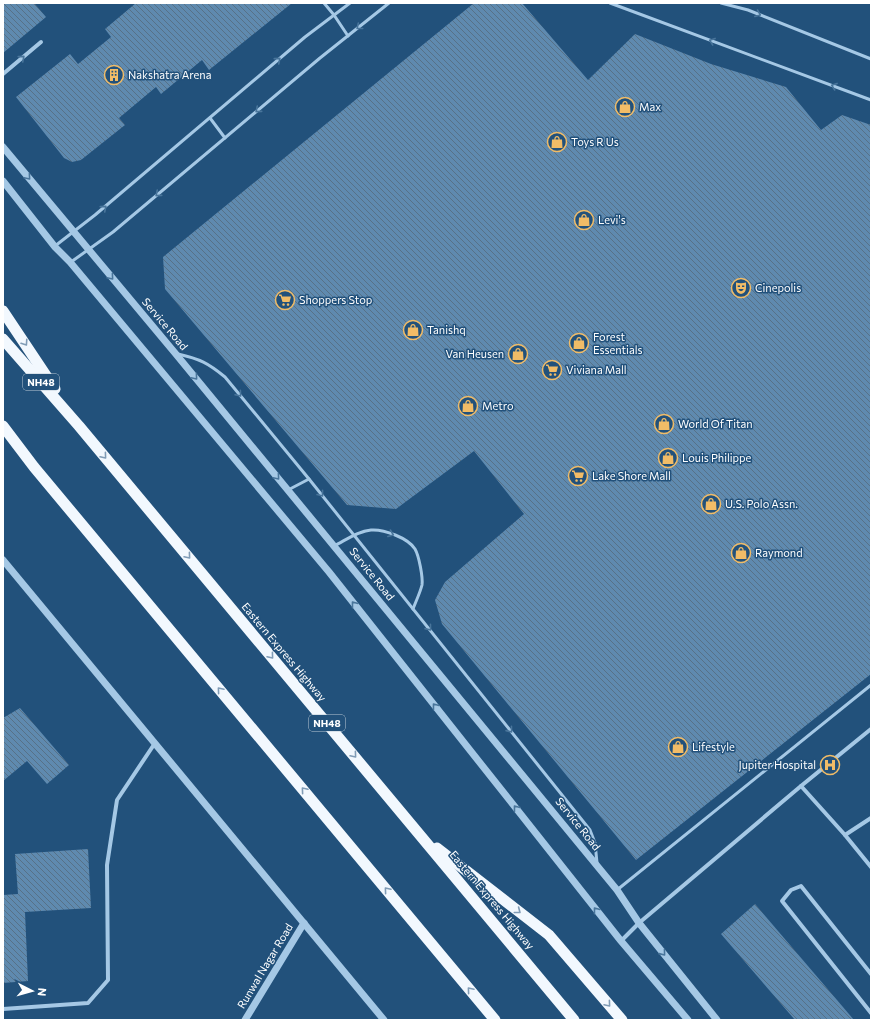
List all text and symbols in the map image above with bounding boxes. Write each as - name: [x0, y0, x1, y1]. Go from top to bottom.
- one-way arrow: [755, 9, 762, 17]
- one-way arrow: [356, 23, 363, 30]
- one-way arrow: [709, 38, 716, 46]
- one-way arrow: [17, 55, 25, 62]
- one-way arrow: [273, 58, 280, 65]
- building icon: Nakshatra Arena: [103, 64, 125, 86]
- place label: Nakshatra Arena: [128, 68, 211, 81]
- one-way arrow: [831, 83, 838, 91]
- shop icon: Max: [614, 96, 636, 118]
- place label: Max: [639, 100, 661, 113]
- one-way arrow: [255, 106, 263, 113]
- shop icon: Toys R Us: [546, 131, 568, 153]
- place label: Toys R Us: [571, 135, 619, 148]
- one-way arrow: [23, 173, 30, 180]
- one-way arrow: [156, 189, 163, 196]
- one-way arrow: [99, 205, 106, 212]
- shop icon: Levi's: [573, 209, 595, 231]
- place label: Levi's: [598, 213, 626, 226]
- one-way arrow: [107, 273, 114, 280]
- theatre icon: Cinepolis: [730, 277, 752, 299]
- place label: Cinepolis: [755, 281, 801, 294]
- supermarket icon: Shoppers Stop: [274, 289, 296, 311]
- place label: Shoppers Stop: [299, 293, 372, 306]
- street label: Service Road: [140, 295, 191, 352]
- shop icon: Tanishq: [402, 319, 424, 341]
- place label: Tanishq: [427, 323, 466, 336]
- place label: Forest Essentials: [593, 330, 643, 356]
- shop icon: Forest Essentials: [568, 332, 590, 354]
- one-way arrow: [20, 339, 27, 346]
- shop icon: Van Heusen: [507, 343, 529, 365]
- place label: Van Heusen: [446, 347, 504, 360]
- supermarket icon: Viviana Mall: [541, 359, 563, 381]
- place label: Viviana Mall: [566, 363, 627, 376]
- one-way arrow: [190, 372, 197, 380]
- road number: NH48: [23, 374, 59, 390]
- one-way arrow: [234, 389, 241, 397]
- shop icon: Metro: [457, 395, 479, 417]
- place label: Metro: [482, 399, 514, 412]
- shop icon: World Of Titan: [653, 413, 675, 435]
- place label: World Of Titan: [678, 417, 753, 430]
- shop icon: Louis Philippe: [657, 447, 679, 469]
- one-way arrow: [100, 451, 107, 458]
- place label: Louis Philippe: [682, 451, 752, 464]
- supermarket icon: Lake Shore Mall: [567, 465, 589, 487]
- place label: Lake Shore Mall: [592, 469, 671, 482]
- one-way arrow: [273, 473, 280, 480]
- one-way arrow: [317, 490, 324, 497]
- shop icon: U.S. Polo Assn.: [700, 493, 722, 515]
- place label: U.S. Polo Assn.: [725, 497, 798, 510]
- one-way arrow: [387, 529, 394, 537]
- shop icon: Raymond: [730, 542, 752, 564]
- street label: Service Road: [347, 545, 398, 603]
- place label: Raymond: [755, 546, 803, 559]
- one-way arrow: [183, 551, 190, 558]
- street label: Eastern Express Highway: [239, 600, 330, 704]
- one-way arrow: [352, 602, 359, 609]
- one-way arrow: [424, 624, 431, 631]
- one-way arrow: [266, 651, 273, 658]
- one-way arrow: [218, 688, 225, 695]
- one-way arrow: [433, 704, 440, 711]
- road number: NH48: [309, 715, 345, 731]
- one-way arrow: [506, 725, 513, 732]
- shop icon: Lifestyle: [667, 736, 689, 758]
- place label: Lifestyle: [692, 740, 735, 753]
- one-way arrow: [350, 751, 357, 758]
- hospital icon: Jupiter Hospital: [819, 754, 841, 776]
- place label: Jupiter Hospital: [738, 758, 816, 772]
- one-way arrow: [301, 788, 308, 795]
- street label: Service Road: [553, 795, 604, 853]
- one-way arrow: [513, 806, 520, 813]
- street label: Eastern Express Highway: [447, 848, 538, 952]
- one-way arrow: [384, 888, 391, 895]
- one-way arrow: [514, 906, 521, 913]
- one-way arrow: [594, 908, 601, 915]
- street label: Runwal Nagar Road: [234, 921, 295, 1011]
- one-way arrow: [659, 948, 666, 956]
- north arrow: [12, 971, 52, 1011]
- text: N: [36, 987, 49, 997]
- one-way arrow: [467, 987, 474, 995]
- one-way arrow: [604, 999, 611, 1006]

